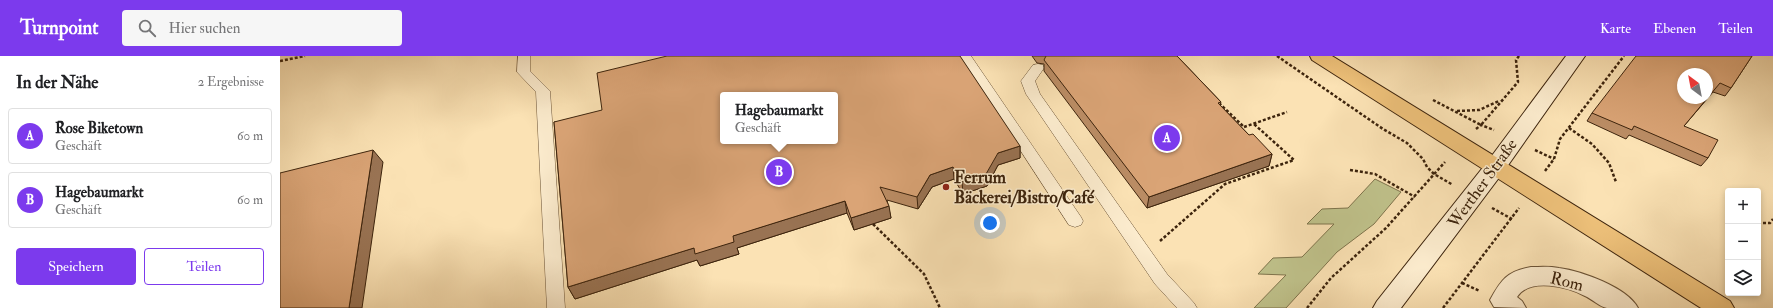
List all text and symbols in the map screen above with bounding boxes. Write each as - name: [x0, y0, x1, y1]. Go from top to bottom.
- search box: [122, 10, 402, 46]
- text: Turnpoint: [20, 16, 98, 40]
- icon: search: [136, 17, 158, 39]
- text: Hier suchen: [168, 19, 240, 38]
- text: Karte: [1600, 20, 1631, 37]
- text: Ebenen: [1653, 20, 1696, 37]
- text: Teilen: [1718, 20, 1753, 37]
- north arrow: [1677, 68, 1713, 104]
- text: In der Nähe: [16, 72, 98, 93]
- text: 2 Ergebnisse: [198, 74, 264, 90]
- popup: [720, 92, 838, 144]
- text: Hagebaumarkt: [735, 101, 823, 120]
- text: Rose Biketown: [55, 119, 143, 138]
- text: Geschäft: [735, 120, 781, 136]
- pin: A: [1154, 123, 1180, 153]
- text: A: [26, 128, 34, 144]
- text: 60 m: [237, 128, 263, 144]
- street label: Werther Straße: [1442, 135, 1522, 233]
- text: Geschäft: [55, 138, 102, 154]
- pin: B: [766, 157, 792, 187]
- place label: Ferrum Bäckerei/Bistro/Café: [954, 167, 1095, 208]
- marker: Ferrum Bäckerei/Bistro/Café: [941, 182, 951, 192]
- text: Hagebaumarkt: [55, 183, 144, 202]
- map controls: [1725, 188, 1761, 296]
- button: +: [1725, 188, 1761, 224]
- text: B: [26, 192, 34, 208]
- text: 60 m: [237, 192, 263, 208]
- text: Geschäft: [55, 202, 102, 218]
- your location: [980, 213, 1000, 233]
- button: −: [1725, 224, 1761, 260]
- button: Speichern: [16, 248, 136, 285]
- button: Teilen: [144, 248, 264, 285]
- button: layers: [1725, 260, 1761, 296]
- street label: Rom: [1548, 267, 1586, 296]

